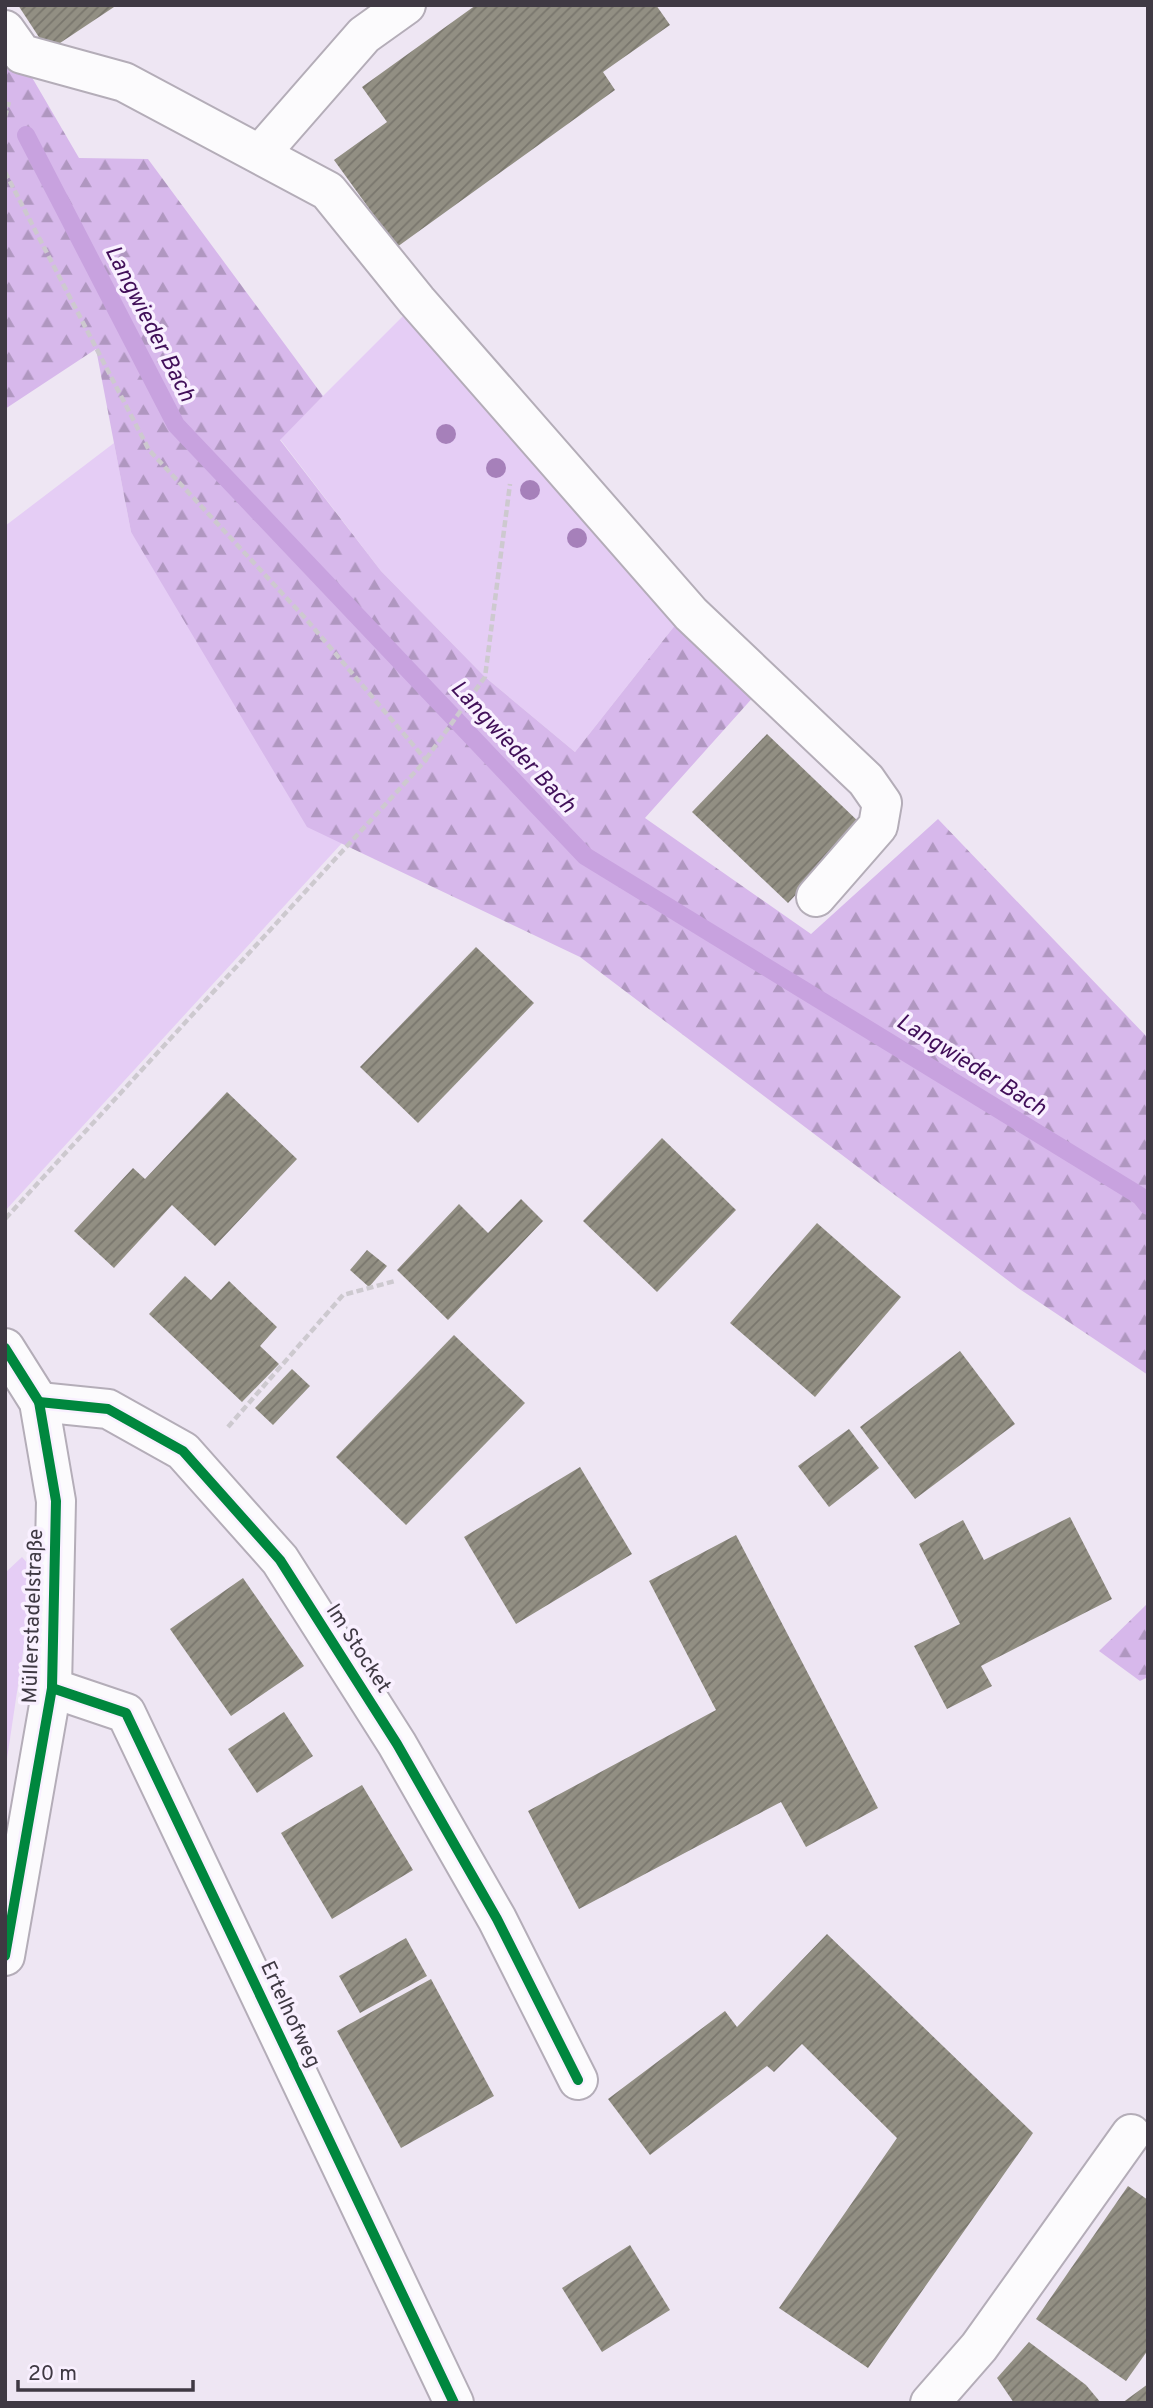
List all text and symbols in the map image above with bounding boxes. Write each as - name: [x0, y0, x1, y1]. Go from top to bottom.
- water label: Langwieder Bach: [97, 241, 201, 408]
- water label: Langwieder Bach: [443, 675, 582, 821]
- water label: Langwieder Bach: [890, 1008, 1051, 1124]
- street label: Müllerstadelstraße: [17, 1528, 50, 1704]
- street label: Im Stocket: [319, 1599, 397, 1698]
- street label: Ertelhofweg: [253, 1957, 326, 2072]
- scale bar: [18, 2348, 192, 2392]
- text: 20 m: [28, 2361, 77, 2388]

